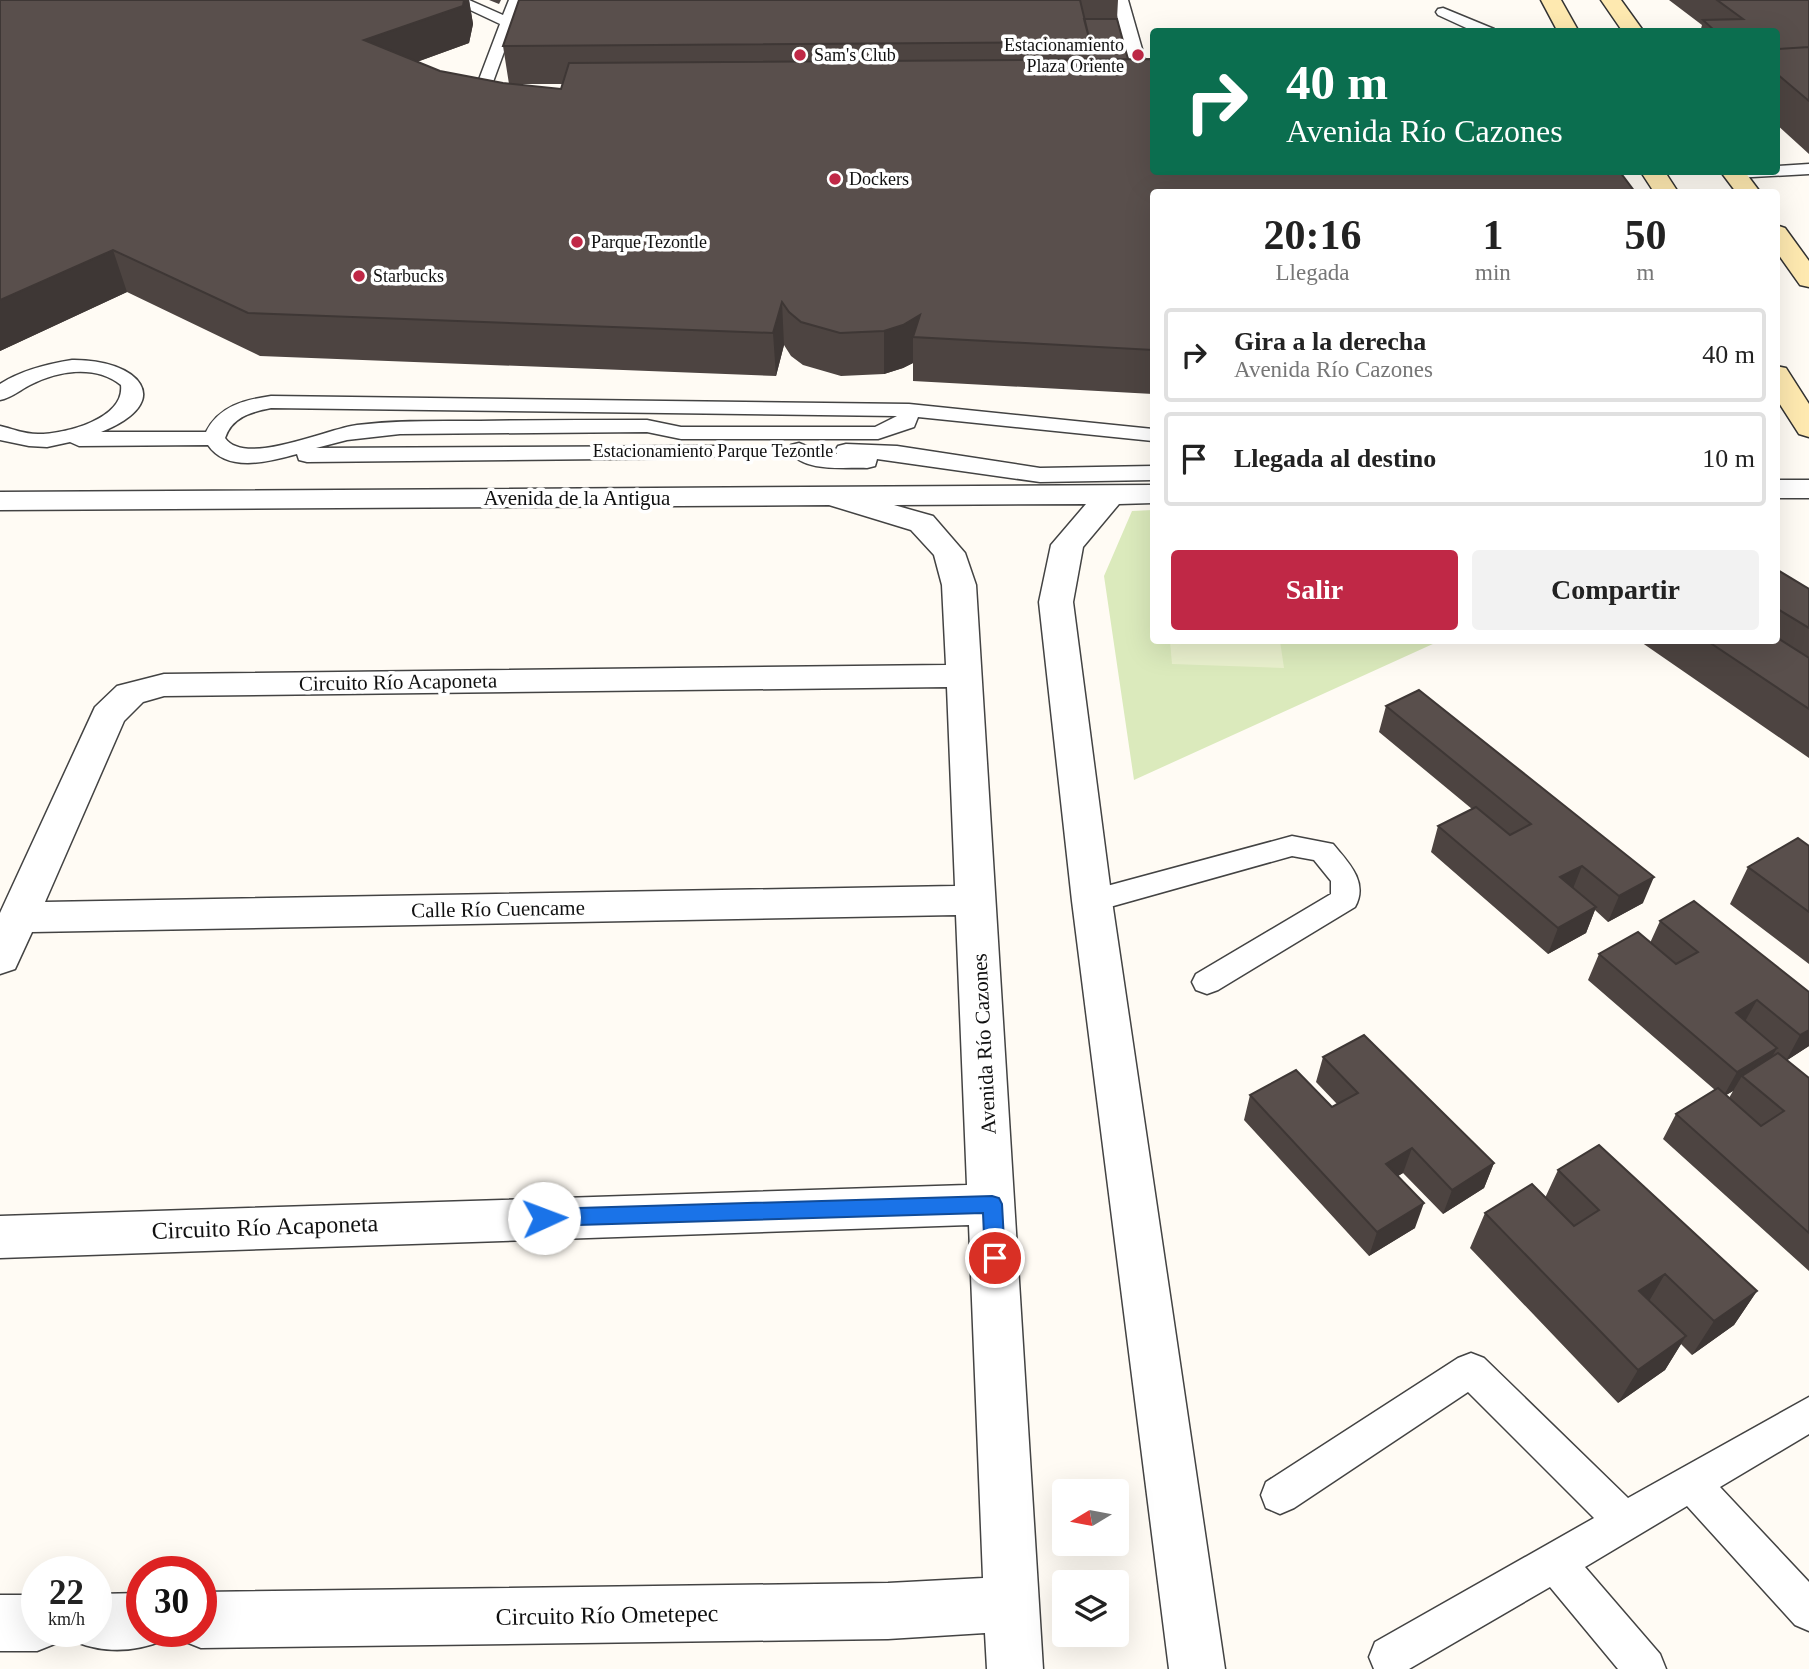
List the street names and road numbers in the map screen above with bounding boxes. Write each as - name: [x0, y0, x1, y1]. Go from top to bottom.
- street label: Estacionamiento Parque Tezontle: [593, 441, 833, 461]
- street label: Avenida de la Antigua: [484, 486, 671, 510]
- street label: Circuito Río Acaponeta: [299, 668, 498, 696]
- street label: Calle Río Cuencame: [411, 895, 585, 923]
- street label: Avenida Río Cazones: [967, 953, 1001, 1135]
- street label: Circuito Río Acaponeta: [151, 1210, 379, 1244]
- street label: Circuito Río Ometepec: [495, 1600, 719, 1630]

